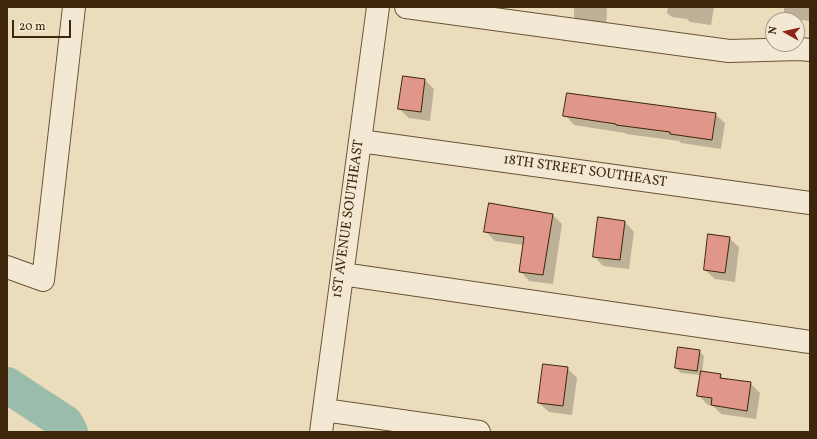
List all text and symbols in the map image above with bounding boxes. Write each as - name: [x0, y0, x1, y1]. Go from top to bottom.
- scale bar: [14, 12, 73, 38]
- north arrow: [765, 12, 805, 52]
- text: 20 m: [19, 19, 46, 35]
- text: N: [766, 25, 782, 35]
- street label: 1ST AVENUE SOUTHEAST: [330, 139, 368, 299]
- street label: 18TH STREET SOUTHEAST: [502, 152, 668, 192]

